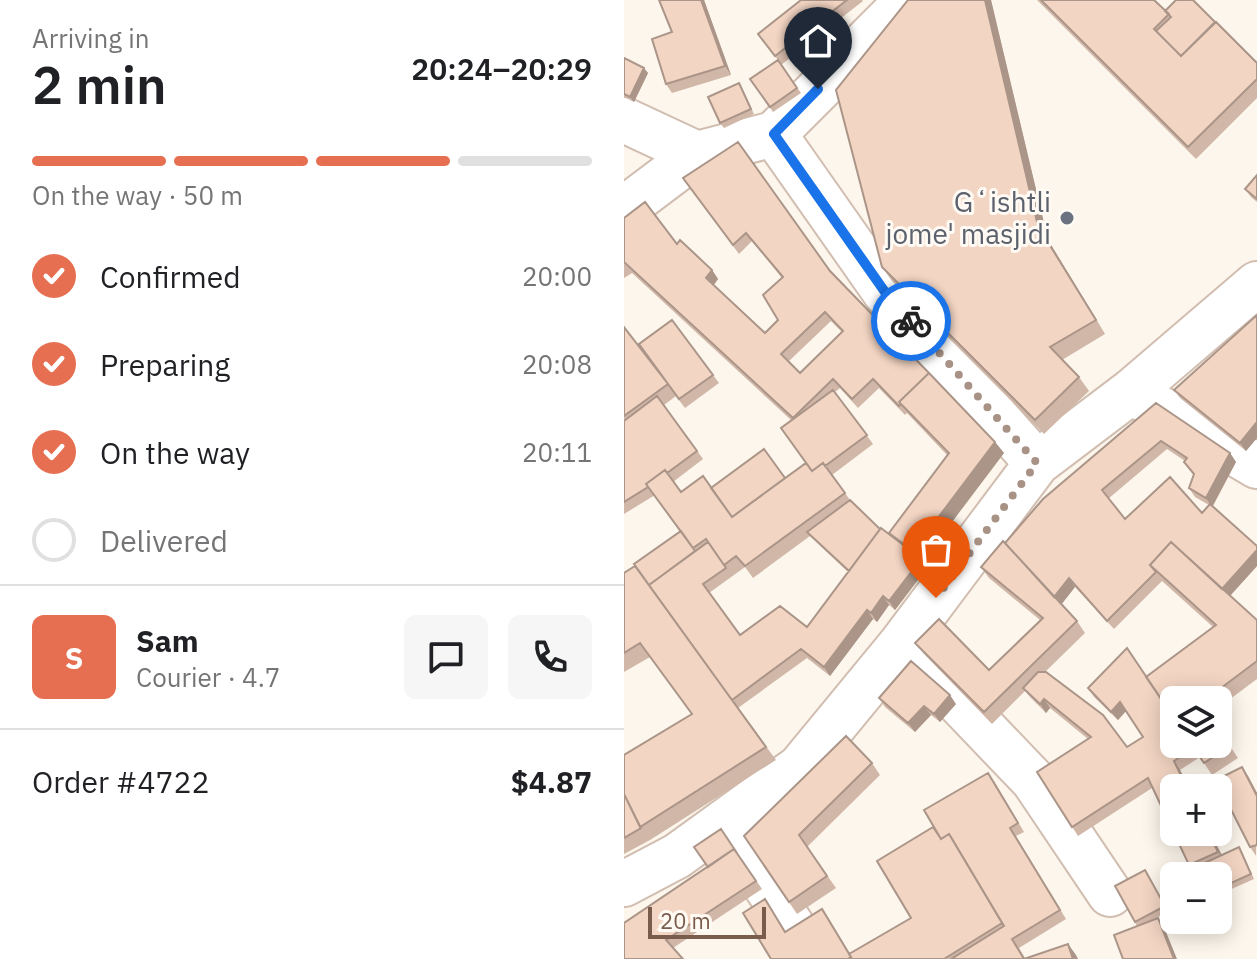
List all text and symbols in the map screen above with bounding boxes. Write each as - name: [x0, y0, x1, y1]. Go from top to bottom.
- pin: [784, 7, 852, 89]
- icon: home: [796, 19, 840, 63]
- text: Arriving in: [32, 21, 149, 55]
- text: 20:24–20:29: [411, 49, 592, 88]
- text: 2 min: [32, 51, 167, 118]
- text: On the way · 50 m: [32, 178, 243, 212]
- place label: Gʻishtli jome' masjidi: [885, 183, 1051, 252]
- marker: Gʻishtli jome' masjidi: [1058, 209, 1076, 227]
- icon: check: [32, 254, 76, 298]
- text: Confirmed: [100, 257, 241, 296]
- text: 20:00: [522, 259, 592, 293]
- courier: [871, 281, 951, 361]
- icon: bike: [889, 299, 933, 343]
- icon: check: [32, 342, 76, 386]
- text: Preparing: [100, 345, 230, 384]
- text: 20:08: [522, 347, 592, 381]
- icon: check: [32, 430, 76, 474]
- text: On the way: [100, 433, 250, 472]
- text: 20:11: [522, 435, 592, 469]
- pin: [902, 516, 970, 598]
- text: Delivered: [100, 521, 228, 560]
- icon: bag: [914, 528, 958, 572]
- button: chat: [404, 615, 488, 699]
- button: phone: [508, 615, 592, 699]
- text: Sam: [136, 621, 199, 660]
- text: S: [65, 638, 83, 677]
- text: Courier · 4.7: [136, 660, 280, 694]
- map controls: [1160, 686, 1232, 934]
- button: layers: [1160, 686, 1232, 758]
- text: Order #4722: [32, 762, 209, 801]
- text: $4.87: [511, 762, 592, 801]
- button: +: [1160, 774, 1232, 846]
- button: −: [1160, 862, 1232, 934]
- scale bar: [648, 903, 766, 939]
- text: 20 m: [660, 906, 711, 935]

